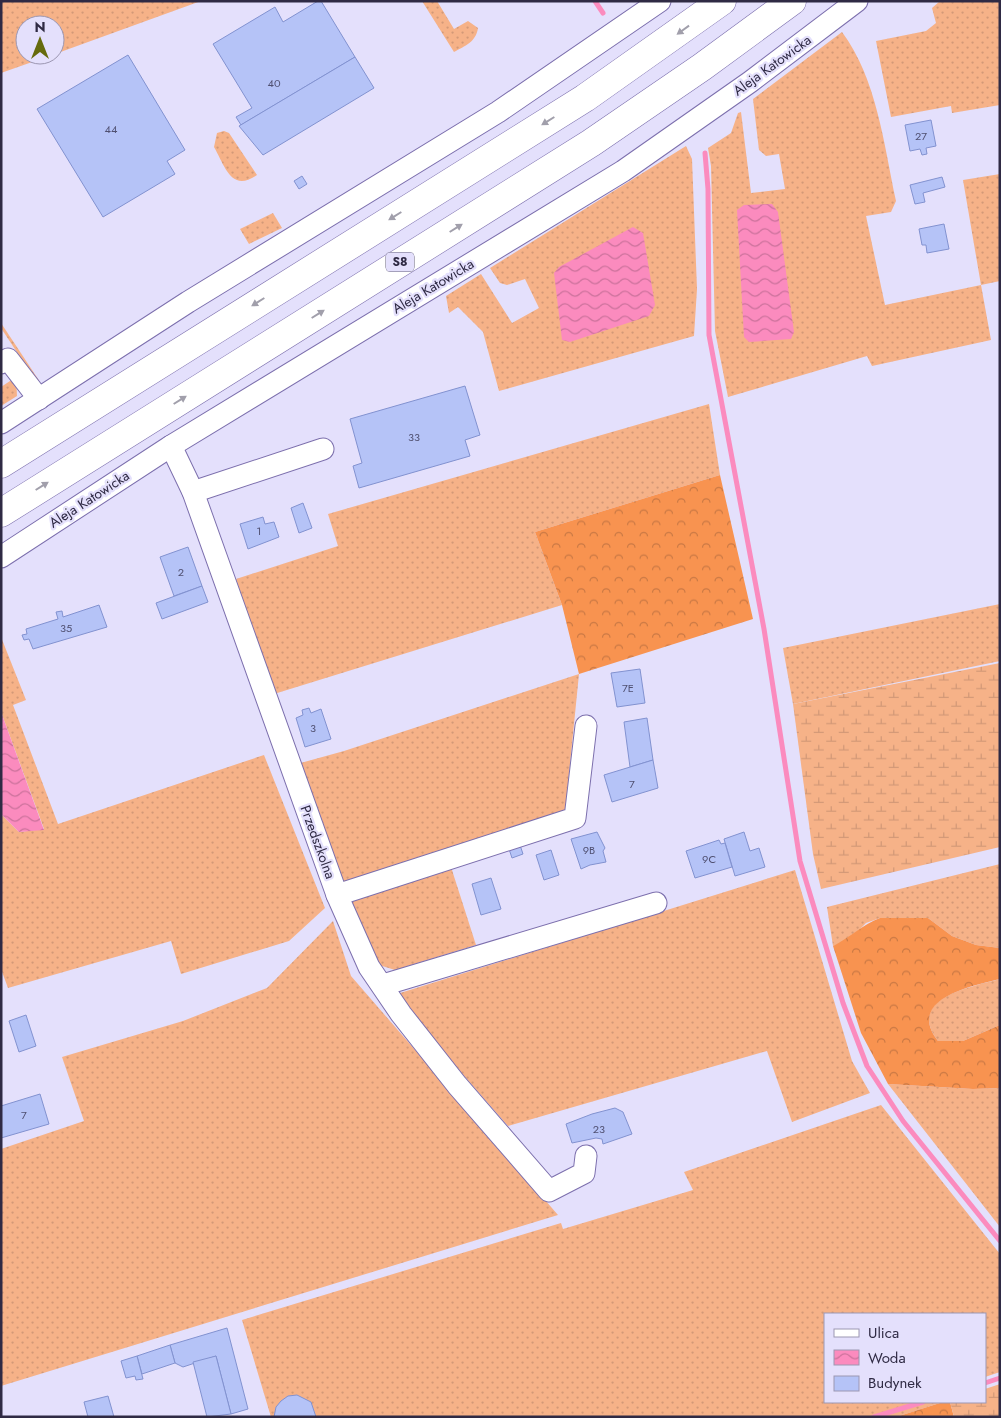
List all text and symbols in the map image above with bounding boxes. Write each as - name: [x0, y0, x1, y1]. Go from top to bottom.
- north arrow: [15, 15, 65, 65]
- text: N: [34, 17, 46, 37]
- one-way arrow: [676, 25, 690, 35]
- street label: Aleja Katowicka: [729, 30, 815, 100]
- house number: 40: [267, 75, 281, 91]
- one-way arrow: [542, 116, 555, 125]
- house number: 44: [105, 121, 118, 137]
- house number: 27: [915, 128, 927, 144]
- one-way arrow: [389, 211, 402, 221]
- one-way arrow: [449, 223, 462, 232]
- road number: S8: [386, 252, 414, 272]
- street label: Aleja Katowicka: [388, 254, 478, 318]
- one-way arrow: [251, 297, 264, 307]
- one-way arrow: [311, 309, 324, 318]
- one-way arrow: [173, 395, 186, 404]
- house number: 33: [408, 429, 420, 445]
- street label: Aleja Katowicka: [45, 465, 133, 533]
- one-way arrow: [36, 481, 49, 491]
- house number: 1: [257, 523, 261, 539]
- house number: 2: [178, 564, 184, 580]
- house number: 35: [60, 620, 72, 636]
- house number: 7E: [622, 680, 634, 696]
- house number: 3: [310, 720, 316, 736]
- house number: 7: [629, 776, 635, 792]
- street label: Przedszkolna: [295, 802, 341, 882]
- house number: 9B: [583, 842, 595, 858]
- house number: 9C: [702, 851, 716, 867]
- house number: 7: [21, 1107, 27, 1123]
- house number: 23: [593, 1121, 605, 1137]
- legend: [824, 1313, 986, 1403]
- text: Ulica: [868, 1322, 899, 1344]
- text: Woda: [868, 1347, 906, 1369]
- text: Budynek: [868, 1372, 922, 1394]

